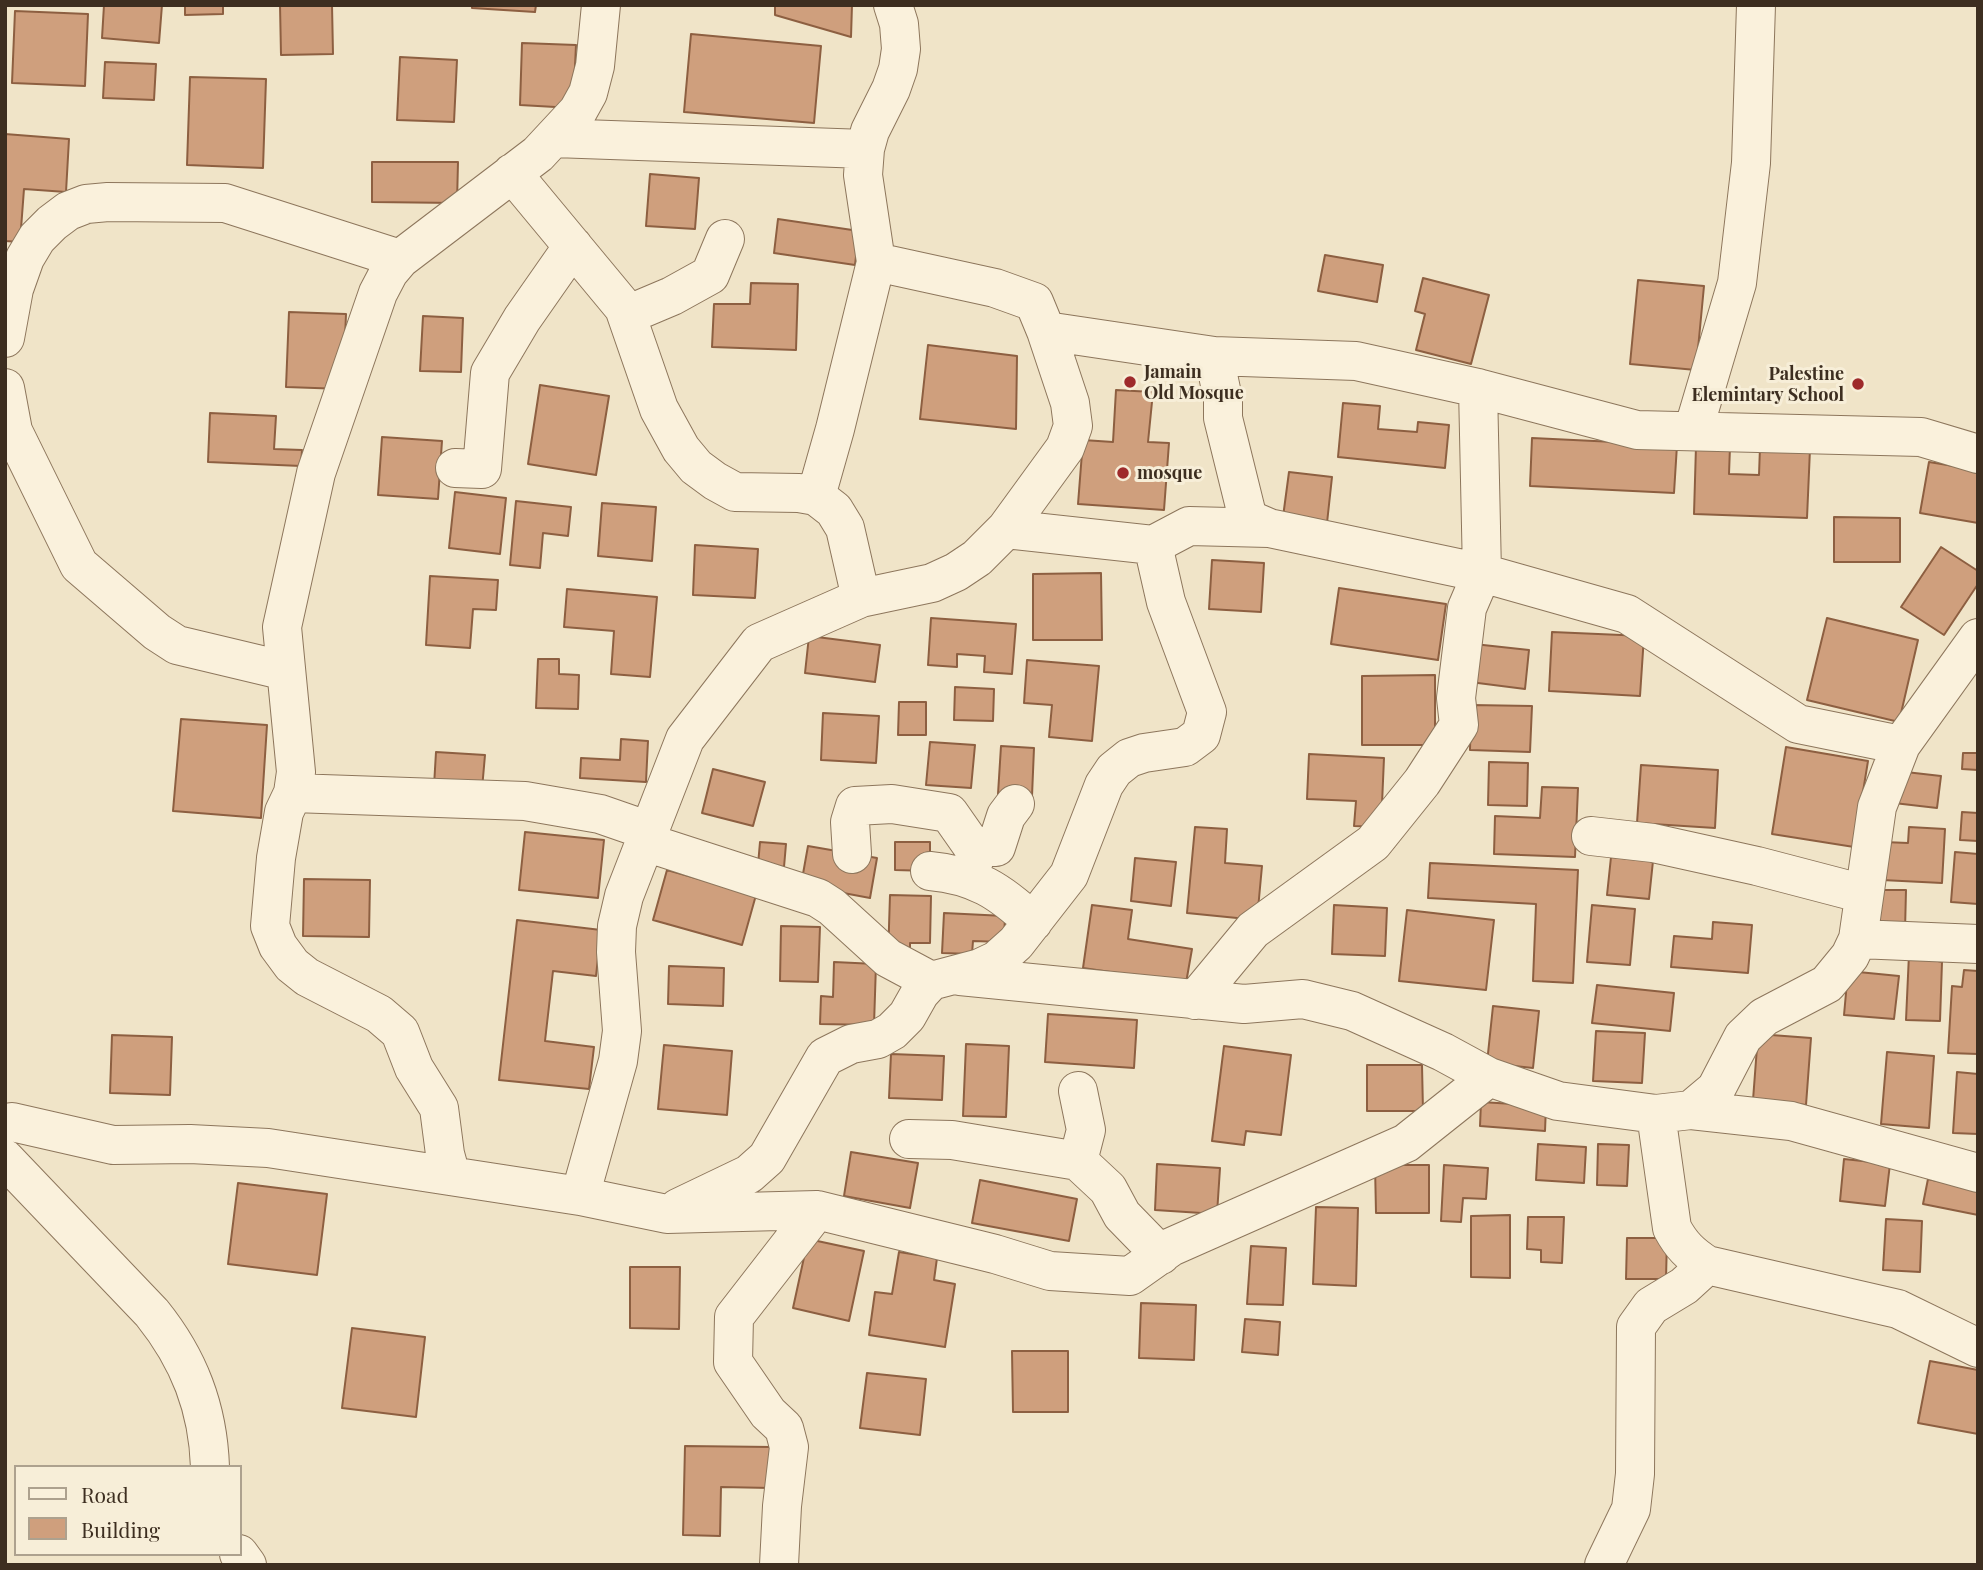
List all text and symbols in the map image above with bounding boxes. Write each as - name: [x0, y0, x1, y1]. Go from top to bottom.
- place label: Jamain Old Mosque: [1144, 361, 1244, 404]
- place label: Palestine Elemintary School: [1691, 363, 1844, 406]
- marker: Jamain Old Mosque: [1122, 374, 1138, 390]
- marker: Palestine Elemintary School: [1850, 376, 1866, 392]
- place label: mosque: [1137, 462, 1202, 484]
- marker: mosque: [1115, 465, 1131, 481]
- legend: [14, 1465, 242, 1556]
- text: Road: [81, 1480, 129, 1508]
- text: Building: [81, 1515, 160, 1543]

